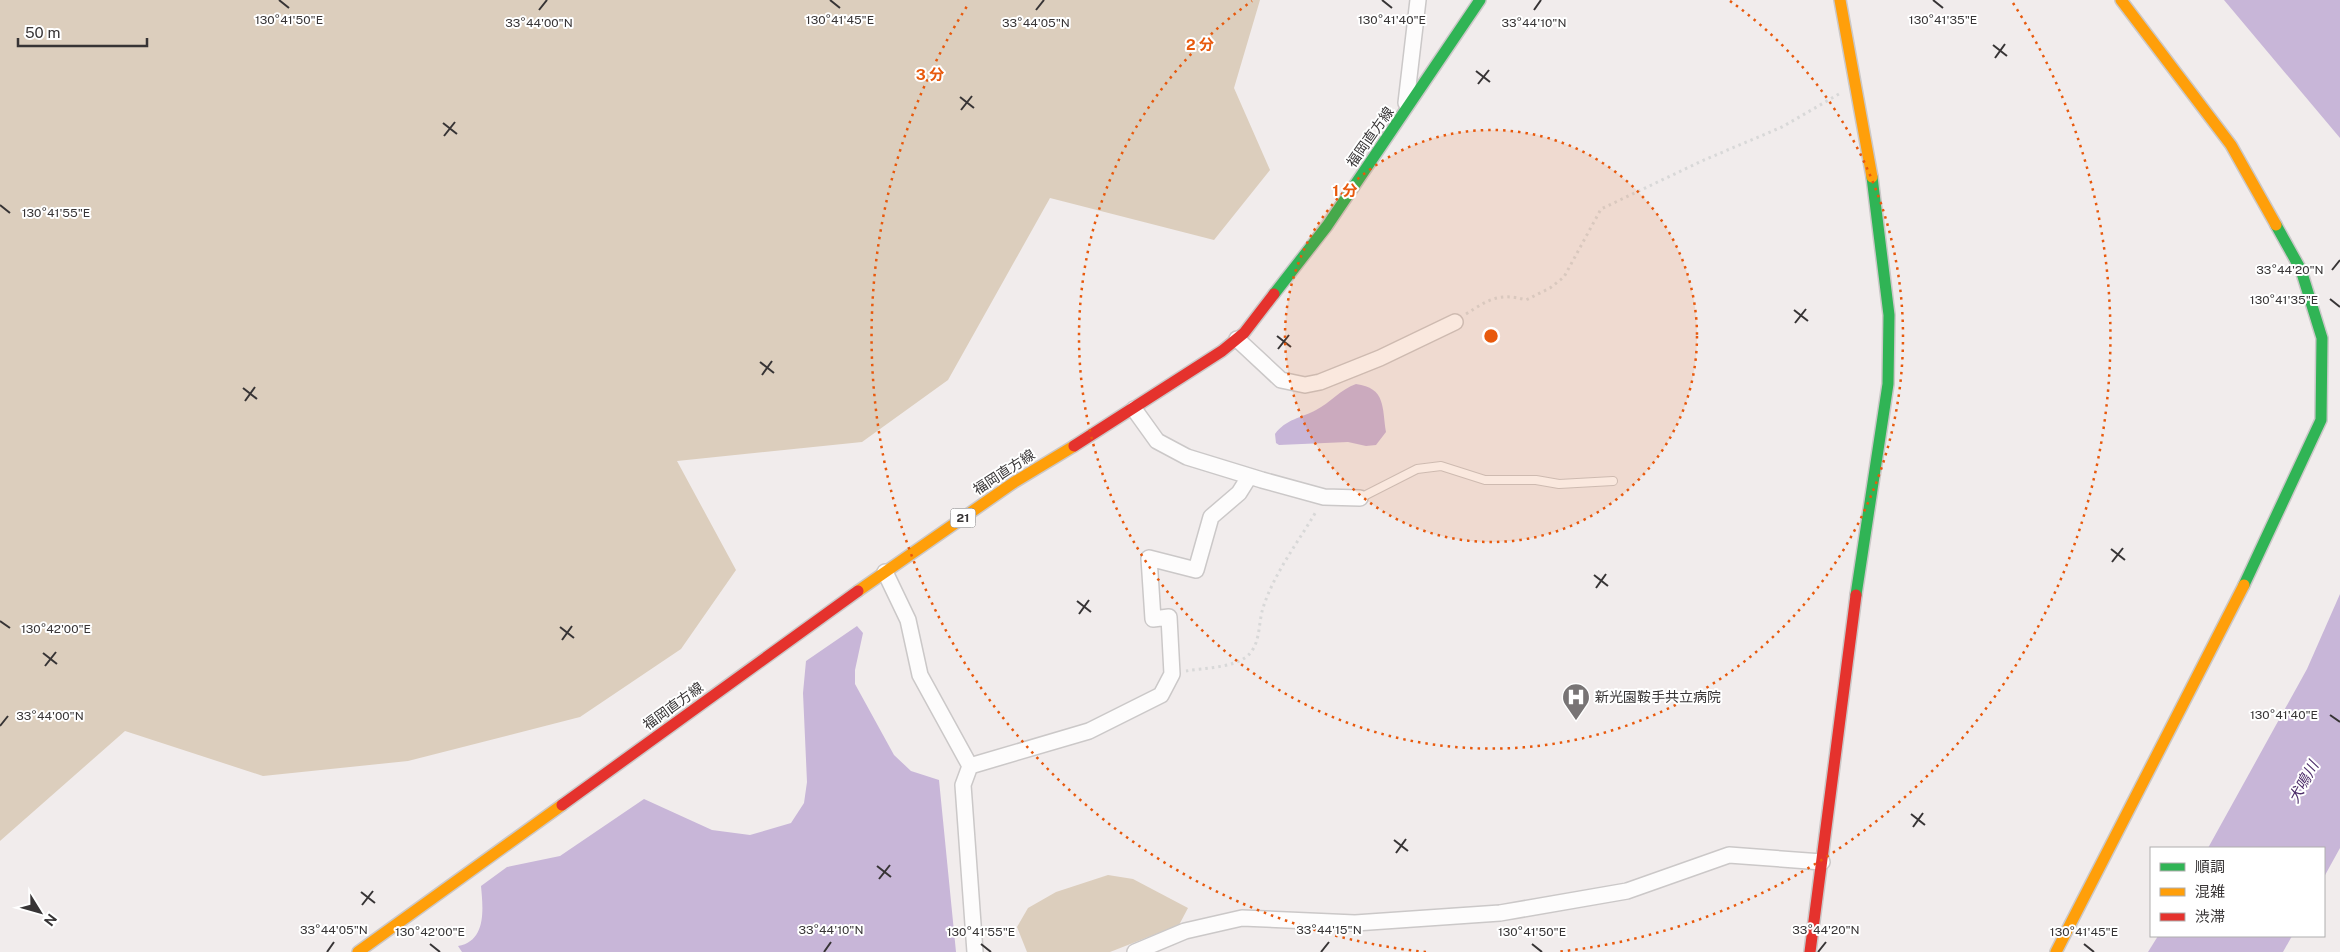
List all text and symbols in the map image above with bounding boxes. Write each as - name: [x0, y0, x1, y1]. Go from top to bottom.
- text: 130°41'50"E: [255, 13, 323, 27]
- text: 130°41'45"E: [806, 13, 874, 27]
- text: 130°41'40"E: [1358, 13, 1426, 27]
- text: 130°41'35"E: [1909, 13, 1977, 27]
- scale bar: [18, 15, 146, 47]
- text: 33°44'00"N: [505, 16, 573, 30]
- text: 33°44'05"N: [1002, 16, 1070, 30]
- text: 33°44'10"N: [1501, 16, 1567, 30]
- text: 50 m: [25, 24, 60, 41]
- text: 2 分: [1186, 36, 1214, 53]
- text: 3 分: [916, 66, 944, 83]
- street label: 福岡直方線: [1343, 104, 1397, 170]
- text: 1 分: [1333, 182, 1357, 199]
- text: 130°41'55"E: [22, 206, 90, 220]
- text: 33°44'20"N: [2256, 263, 2324, 277]
- text: 130°41'35"E: [2250, 293, 2318, 307]
- centre of rings: [1482, 327, 1500, 345]
- street label: 福岡直方線: [970, 446, 1038, 498]
- road number: 21: [950, 508, 976, 528]
- text: 130°42'00"E: [21, 622, 91, 636]
- street label: 福岡直方線: [640, 679, 706, 733]
- hospital icon: 新光園鞍手共立病院: [1561, 682, 1591, 721]
- place label: 新光園鞍手共立病院: [1595, 689, 1721, 705]
- text: 130°41'40"E: [2250, 708, 2318, 722]
- text: 33°44'00"N: [16, 709, 84, 723]
- water label: 犬鳴川: [2285, 756, 2322, 806]
- legend: [2150, 847, 2325, 937]
- text: 順調: [2195, 858, 2225, 875]
- text: 混雑: [2195, 883, 2225, 900]
- north arrow: [15, 887, 65, 937]
- text: 渋滞: [2195, 908, 2225, 925]
- text: N: [41, 911, 60, 929]
- text: 33°44'05"N: [300, 923, 368, 937]
- text: 33°44'10"N: [798, 923, 864, 937]
- text: 33°44'15"N: [1296, 923, 1362, 937]
- text: 33°44'20"N: [1792, 923, 1860, 937]
- text: 130°42'00"E: [395, 925, 465, 939]
- text: 130°41'55"E: [947, 925, 1015, 939]
- text: 130°41'50"E: [1498, 925, 1566, 939]
- text: 130°41'45"E: [2050, 925, 2118, 939]

